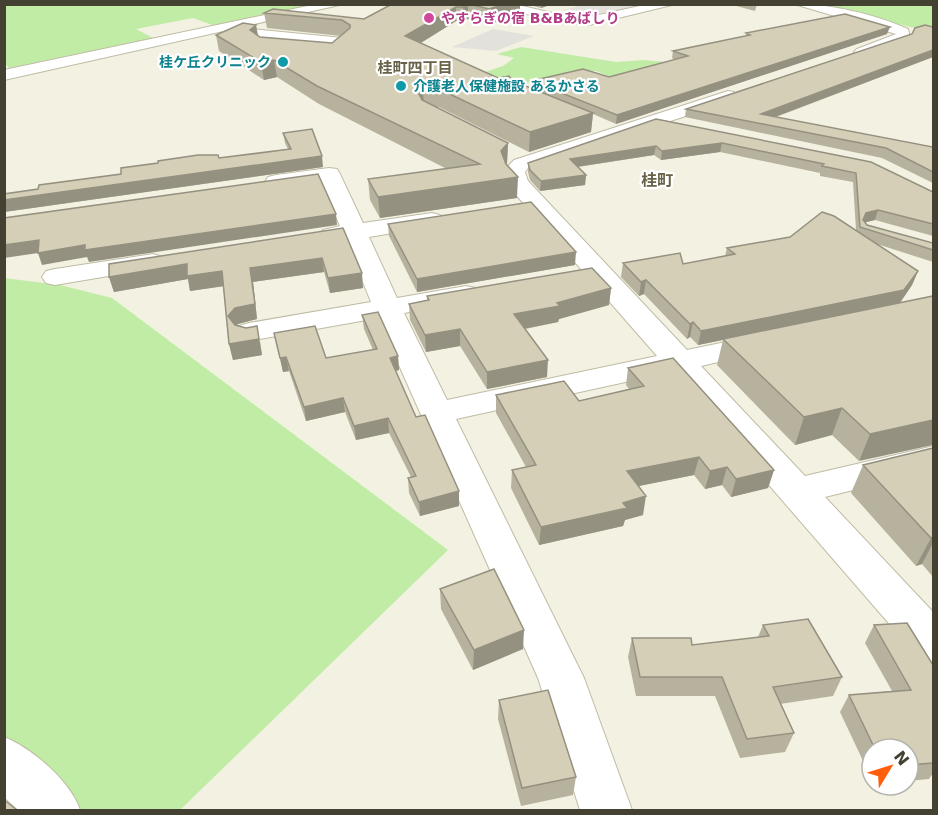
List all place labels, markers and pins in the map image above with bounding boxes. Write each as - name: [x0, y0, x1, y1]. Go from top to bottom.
- place label: やすらぎの宿 B&Bあばしり: [441, 10, 619, 26]
- marker: やすらぎの宿 B&Bあばしり: [422, 11, 436, 25]
- place label: 桂ケ丘クリニック: [159, 54, 271, 70]
- marker: 桂ケ丘クリニック: [276, 55, 290, 69]
- place label: 介護老人保健施設 あるかさる: [413, 78, 600, 94]
- marker: 介護老人保健施設 あるかさる: [394, 79, 408, 93]

